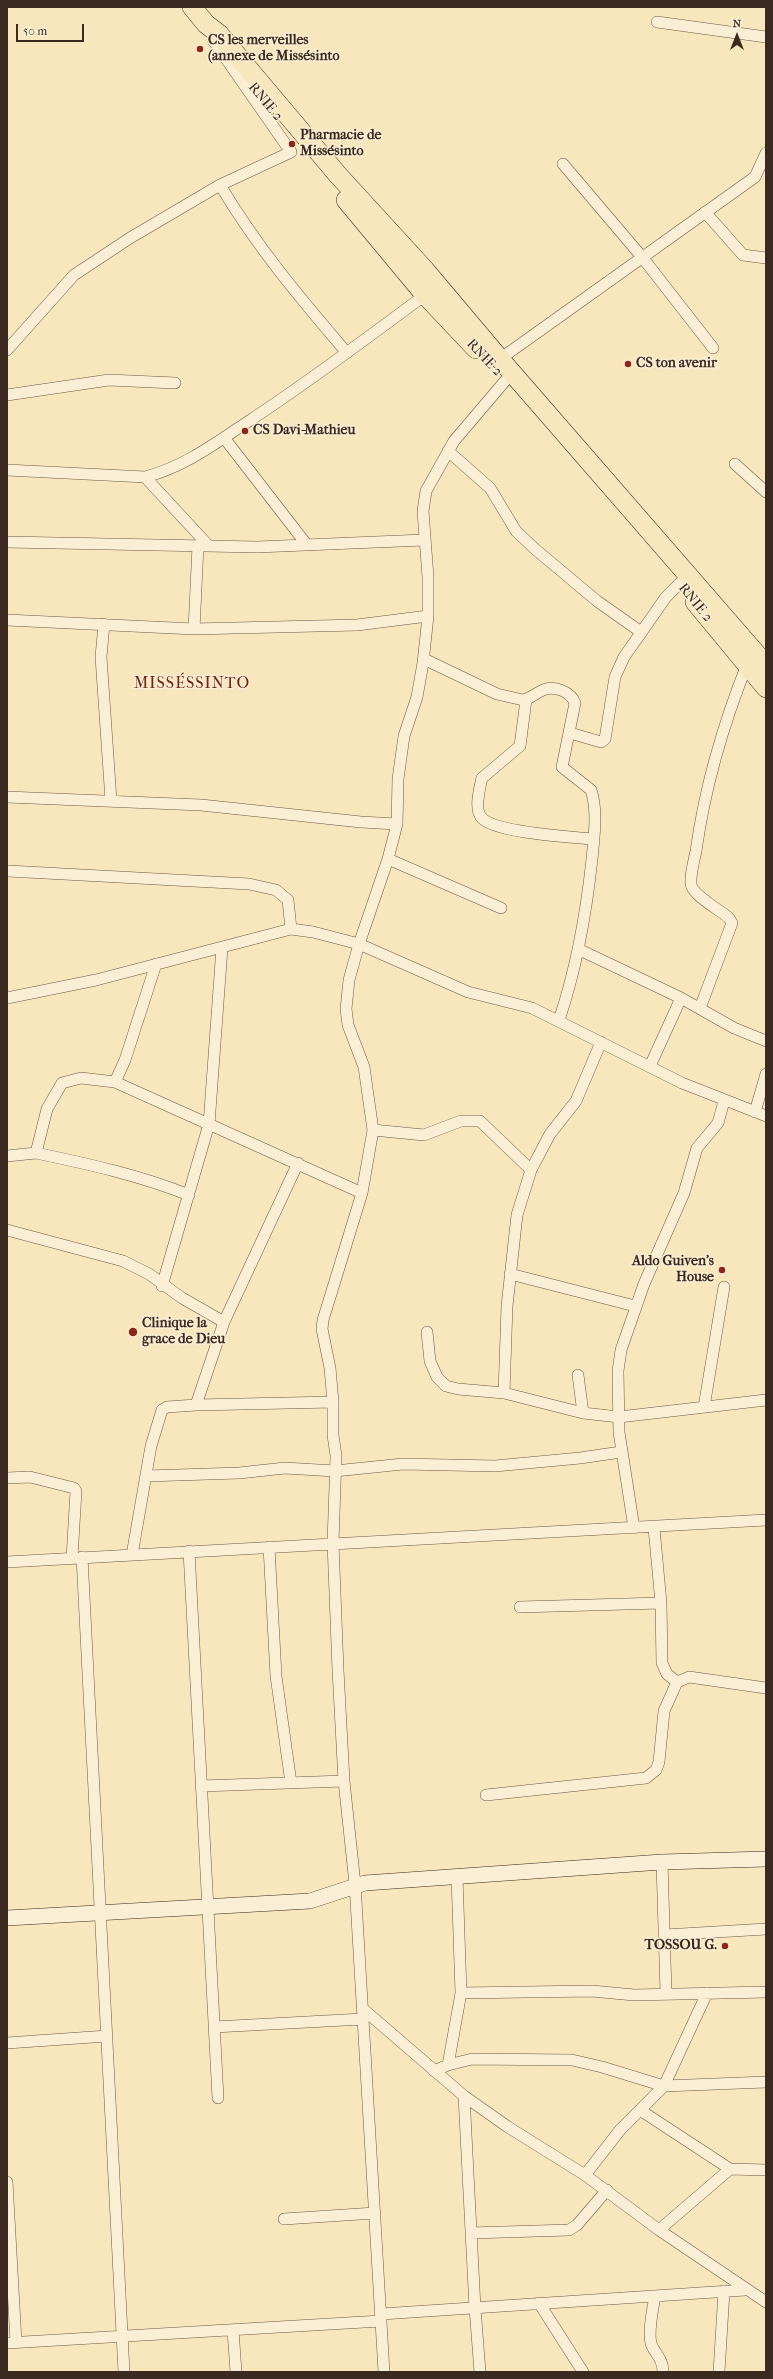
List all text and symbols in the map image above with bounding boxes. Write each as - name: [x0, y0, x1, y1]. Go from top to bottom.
- scale bar: [18, 16, 86, 42]
- north arrow: [717, 16, 757, 56]
- text: N: [733, 17, 741, 30]
- text: 50 m: [23, 24, 47, 38]
- place label: CS les merveilles (annexe de Missésinto: [208, 33, 340, 66]
- marker: CS les merveilles (annexe de Missésinto: [195, 44, 205, 54]
- street label: RNIE 2: [244, 79, 286, 125]
- place label: Pharmacie de Missésinto: [300, 128, 382, 160]
- marker: Pharmacie de Missésinto: [287, 139, 297, 149]
- street label: RNIE 2: [463, 336, 505, 380]
- place label: CS ton avenir: [636, 356, 717, 372]
- marker: CS ton avenir: [623, 359, 633, 369]
- place label: CS Davi-Mathieu: [253, 423, 355, 439]
- marker: CS Davi-Mathieu: [240, 426, 250, 436]
- street label: RNIE 2: [674, 580, 716, 626]
- district label: MISSÉSSINTO: [134, 674, 250, 694]
- place label: Aldo Guiven's House: [632, 1254, 714, 1286]
- marker: Aldo Guiven's House: [717, 1265, 727, 1275]
- place label: Clinique la grace de Dieu: [142, 1316, 225, 1348]
- marker: Clinique la grace de Dieu: [127, 1326, 139, 1338]
- place label: TOSSOU G.: [645, 1938, 717, 1954]
- marker: TOSSOU G.: [720, 1941, 730, 1951]

